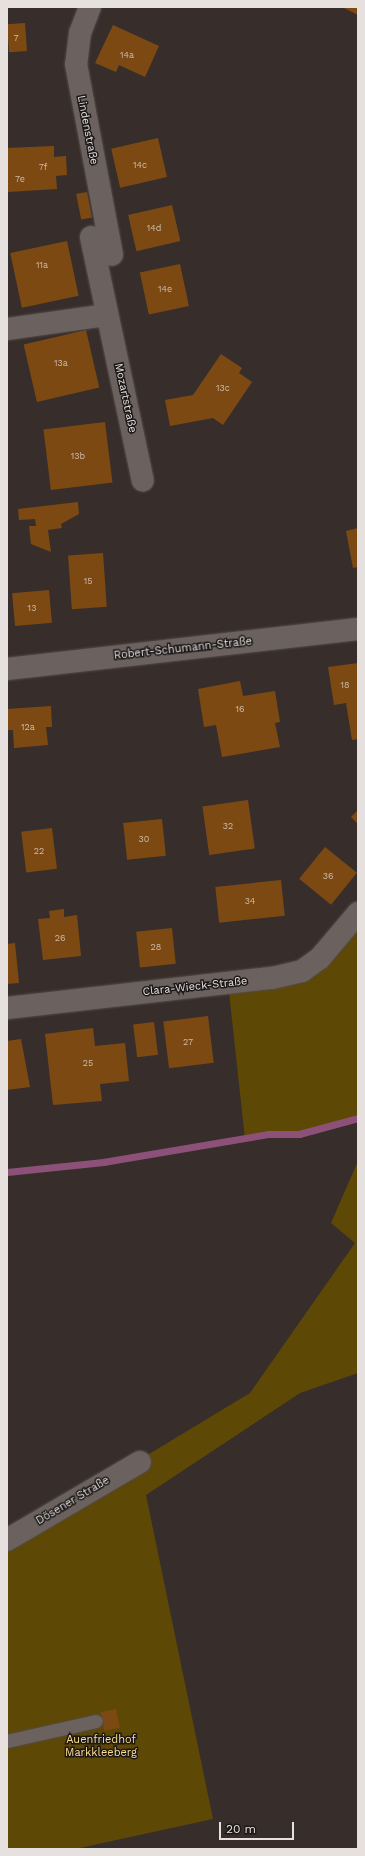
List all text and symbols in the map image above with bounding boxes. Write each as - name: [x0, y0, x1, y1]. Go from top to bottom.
- house number: 7: [13, 33, 19, 43]
- house number: 14a: [120, 50, 134, 60]
- street label: Lindenstraße: [74, 94, 100, 166]
- house number: 14c: [133, 160, 147, 170]
- house number: 7f: [39, 162, 47, 172]
- house number: 7e: [15, 174, 25, 184]
- house number: 14d: [147, 223, 161, 233]
- house number: 11a: [36, 260, 48, 270]
- house number: 14e: [158, 284, 172, 294]
- house number: 13a: [54, 358, 68, 368]
- street label: Mozartstraße: [111, 362, 139, 434]
- house number: 13c: [216, 383, 230, 393]
- house number: 13b: [71, 451, 85, 461]
- house number: 15: [84, 576, 92, 586]
- house number: 13: [28, 603, 36, 613]
- street label: Robert-Schumann-Straße: [113, 635, 253, 663]
- house number: 18: [340, 680, 350, 690]
- house number: 16: [236, 704, 244, 714]
- house number: 12a: [21, 722, 35, 732]
- house number: 32: [223, 821, 233, 831]
- house number: 30: [139, 834, 149, 844]
- house number: 22: [34, 846, 44, 856]
- house number: 36: [323, 871, 333, 881]
- house number: 34: [245, 896, 255, 906]
- house number: 26: [55, 933, 65, 943]
- house number: 28: [151, 942, 161, 952]
- street label: Clara-Wieck-Straße: [142, 975, 248, 999]
- house number: 27: [183, 1037, 193, 1047]
- house number: 25: [83, 1058, 93, 1068]
- street label: Dösener Straße: [34, 1474, 112, 1528]
- park label: Auenfriedhof Markkleeberg: [65, 1734, 137, 1760]
- scale bar: [221, 1814, 296, 1840]
- text: 20 m: [226, 1822, 256, 1836]

